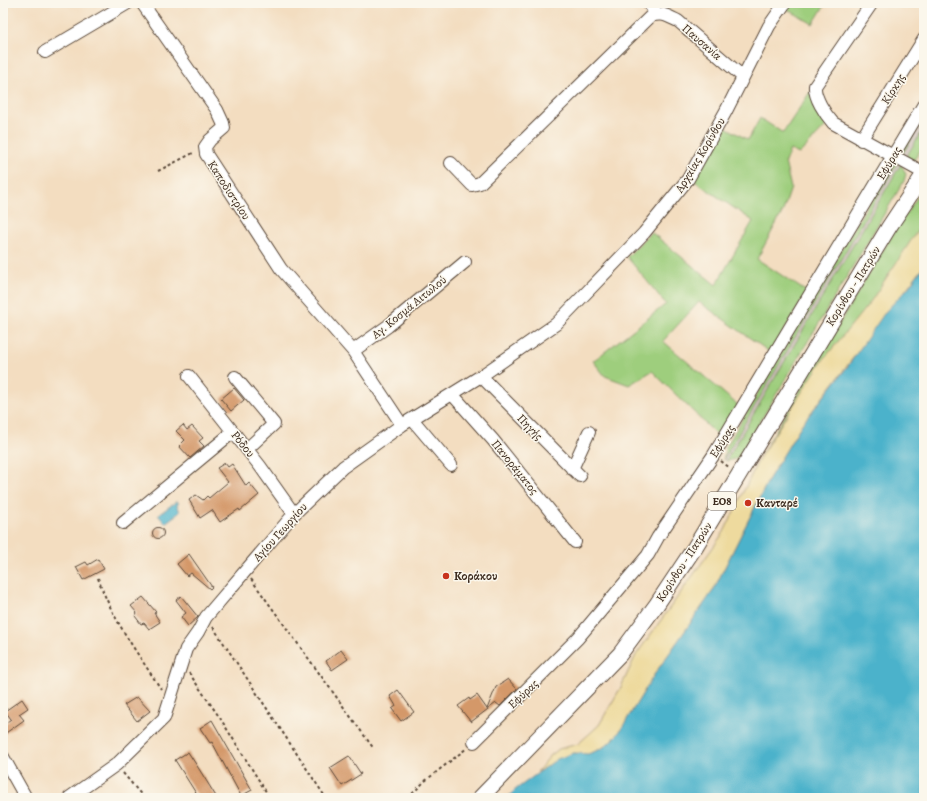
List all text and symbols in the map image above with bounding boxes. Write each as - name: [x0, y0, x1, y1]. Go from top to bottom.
- street label: Παυσανία: [679, 20, 726, 64]
- street label: Κίρκης: [877, 71, 909, 107]
- street label: Αρχαίας Κορίνθου: [671, 114, 729, 197]
- street label: Εφύρας: [873, 143, 905, 183]
- street label: Καποδιστρίου: [204, 157, 254, 223]
- street label: Κορίνθου - Πατρών: [822, 243, 884, 329]
- street label: Αγ. Κοσμά Αιτωλού: [367, 272, 450, 343]
- street label: Πηγής: [514, 410, 546, 444]
- street label: Εφύρας: [706, 421, 738, 461]
- street label: Ρόδου: [228, 428, 258, 460]
- street label: Πανοράματος: [488, 436, 542, 498]
- road number: ΕΟ8: [708, 492, 736, 510]
- place label: Κανταρέ: [756, 495, 798, 511]
- marker: Κανταρέ: [743, 498, 753, 508]
- street label: Αγίου Γεωργίου: [249, 499, 311, 565]
- street label: Κορίνθου - Πατρών: [652, 519, 716, 605]
- place label: Κοράκου: [454, 568, 497, 584]
- marker: Κοράκου: [441, 571, 451, 581]
- street label: Εφύρας: [504, 676, 542, 712]

